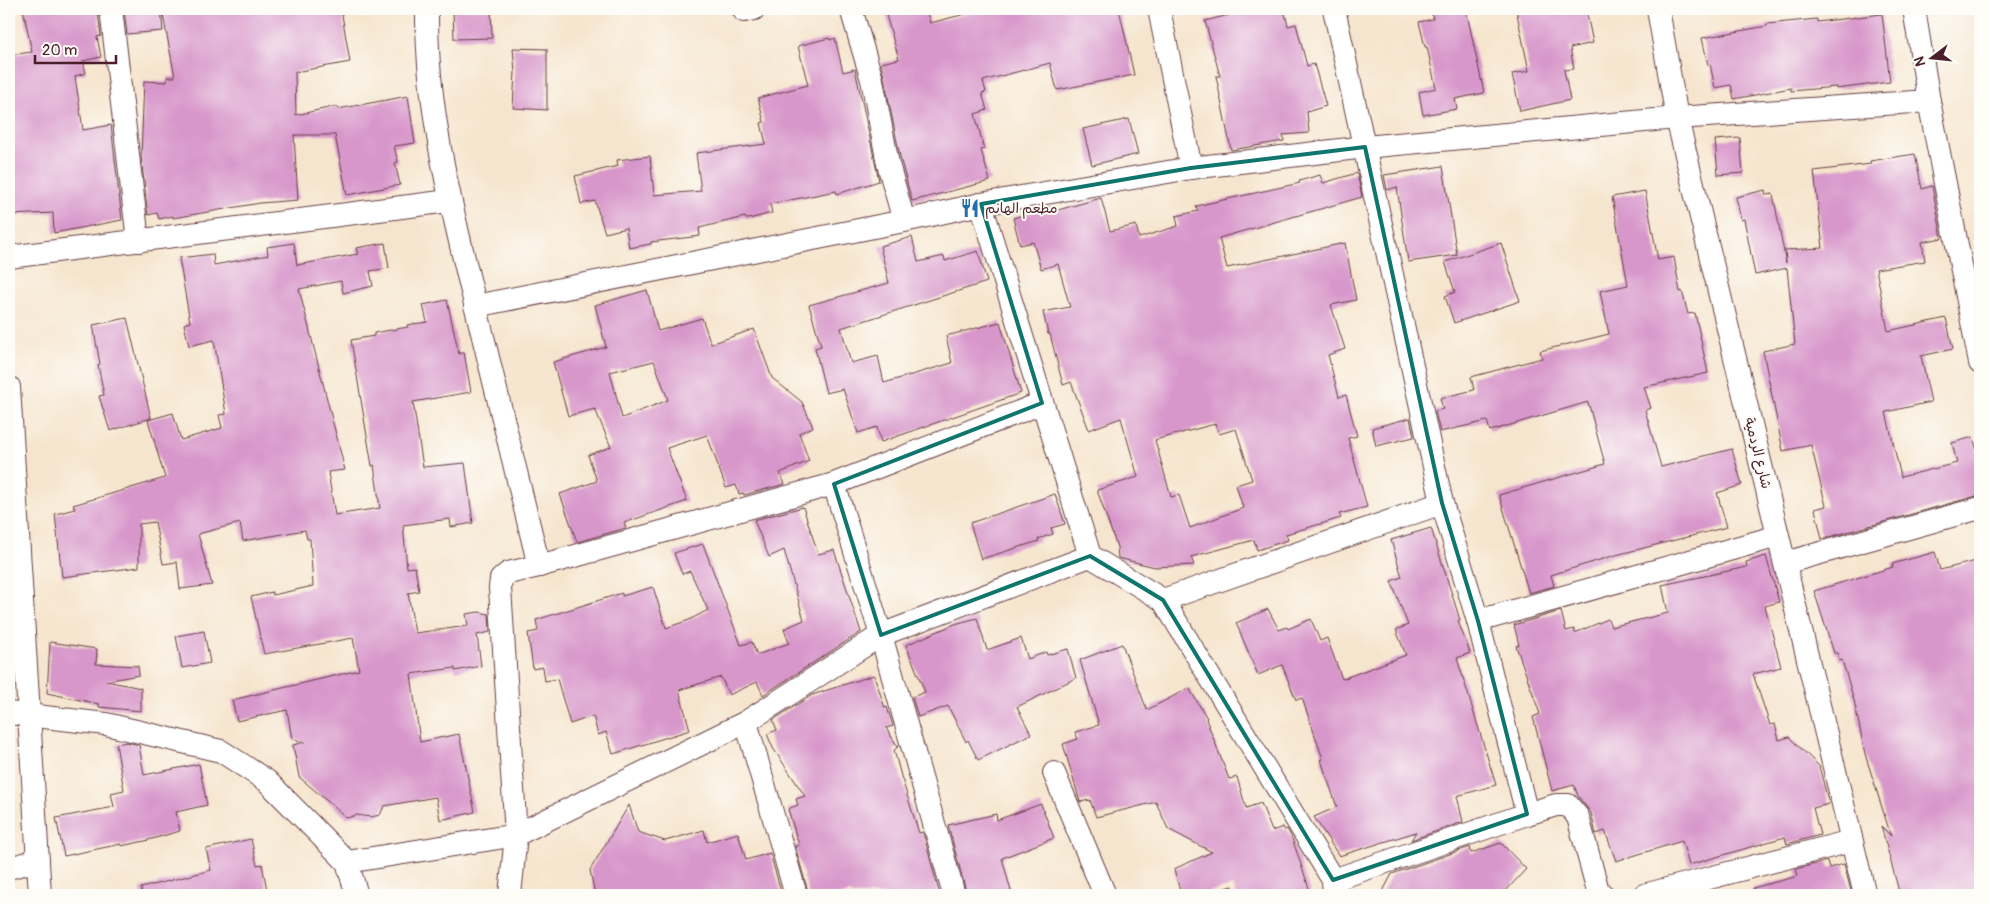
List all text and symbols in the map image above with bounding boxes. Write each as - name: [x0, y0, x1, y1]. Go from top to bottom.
- scale bar: [35, 32, 116, 64]
- north arrow: [1906, 32, 1956, 82]
- text: 20 m: [42, 41, 77, 60]
- text: N: [1911, 55, 1929, 68]
- restaurant icon: مطعم الهانم: [959, 197, 981, 219]
- place label: مطعم الهانم: [985, 200, 1057, 219]
- street label: شارع الردمية: [1740, 416, 1775, 491]

